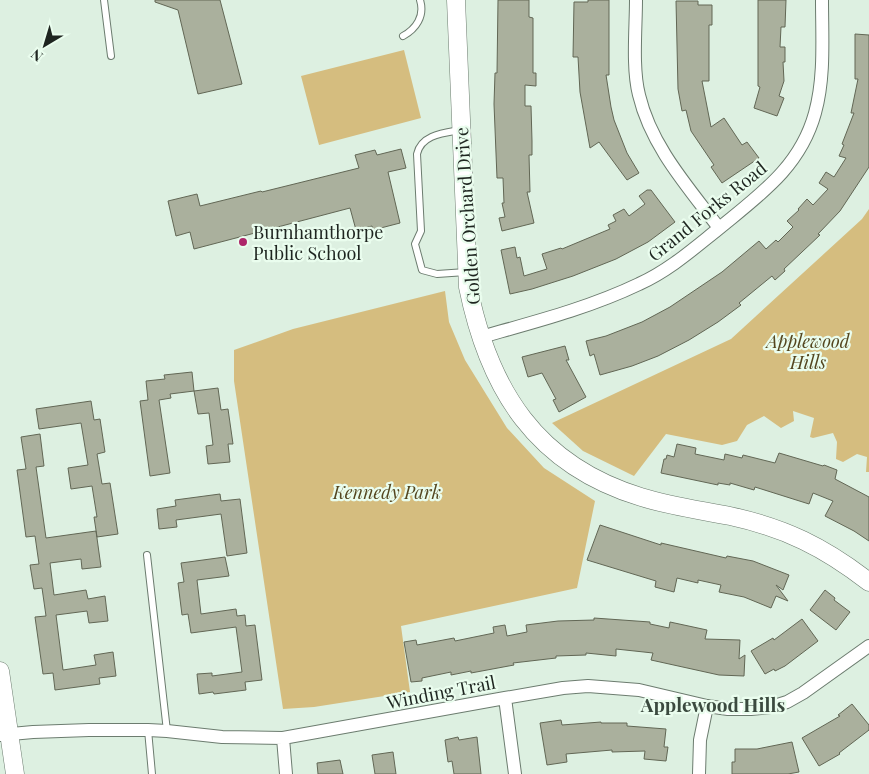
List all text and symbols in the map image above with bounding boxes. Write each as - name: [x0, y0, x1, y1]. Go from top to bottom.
- north arrow: [20, 20, 70, 70]
- text: N: [27, 45, 47, 66]
- street label: Golden Orchard Drive: [449, 126, 485, 306]
- street label: Grand Forks Road: [643, 155, 772, 266]
- place label: Burnhamthorpe Public School: [253, 220, 383, 265]
- marker: Burnhamthorpe Public School: [237, 236, 249, 248]
- park label: Applewood Hills: [764, 329, 851, 374]
- park label: Kennedy Park: [332, 480, 441, 504]
- street label: Winding Trail: [384, 670, 497, 714]
- district label: Applewood Hills: [640, 691, 785, 717]

